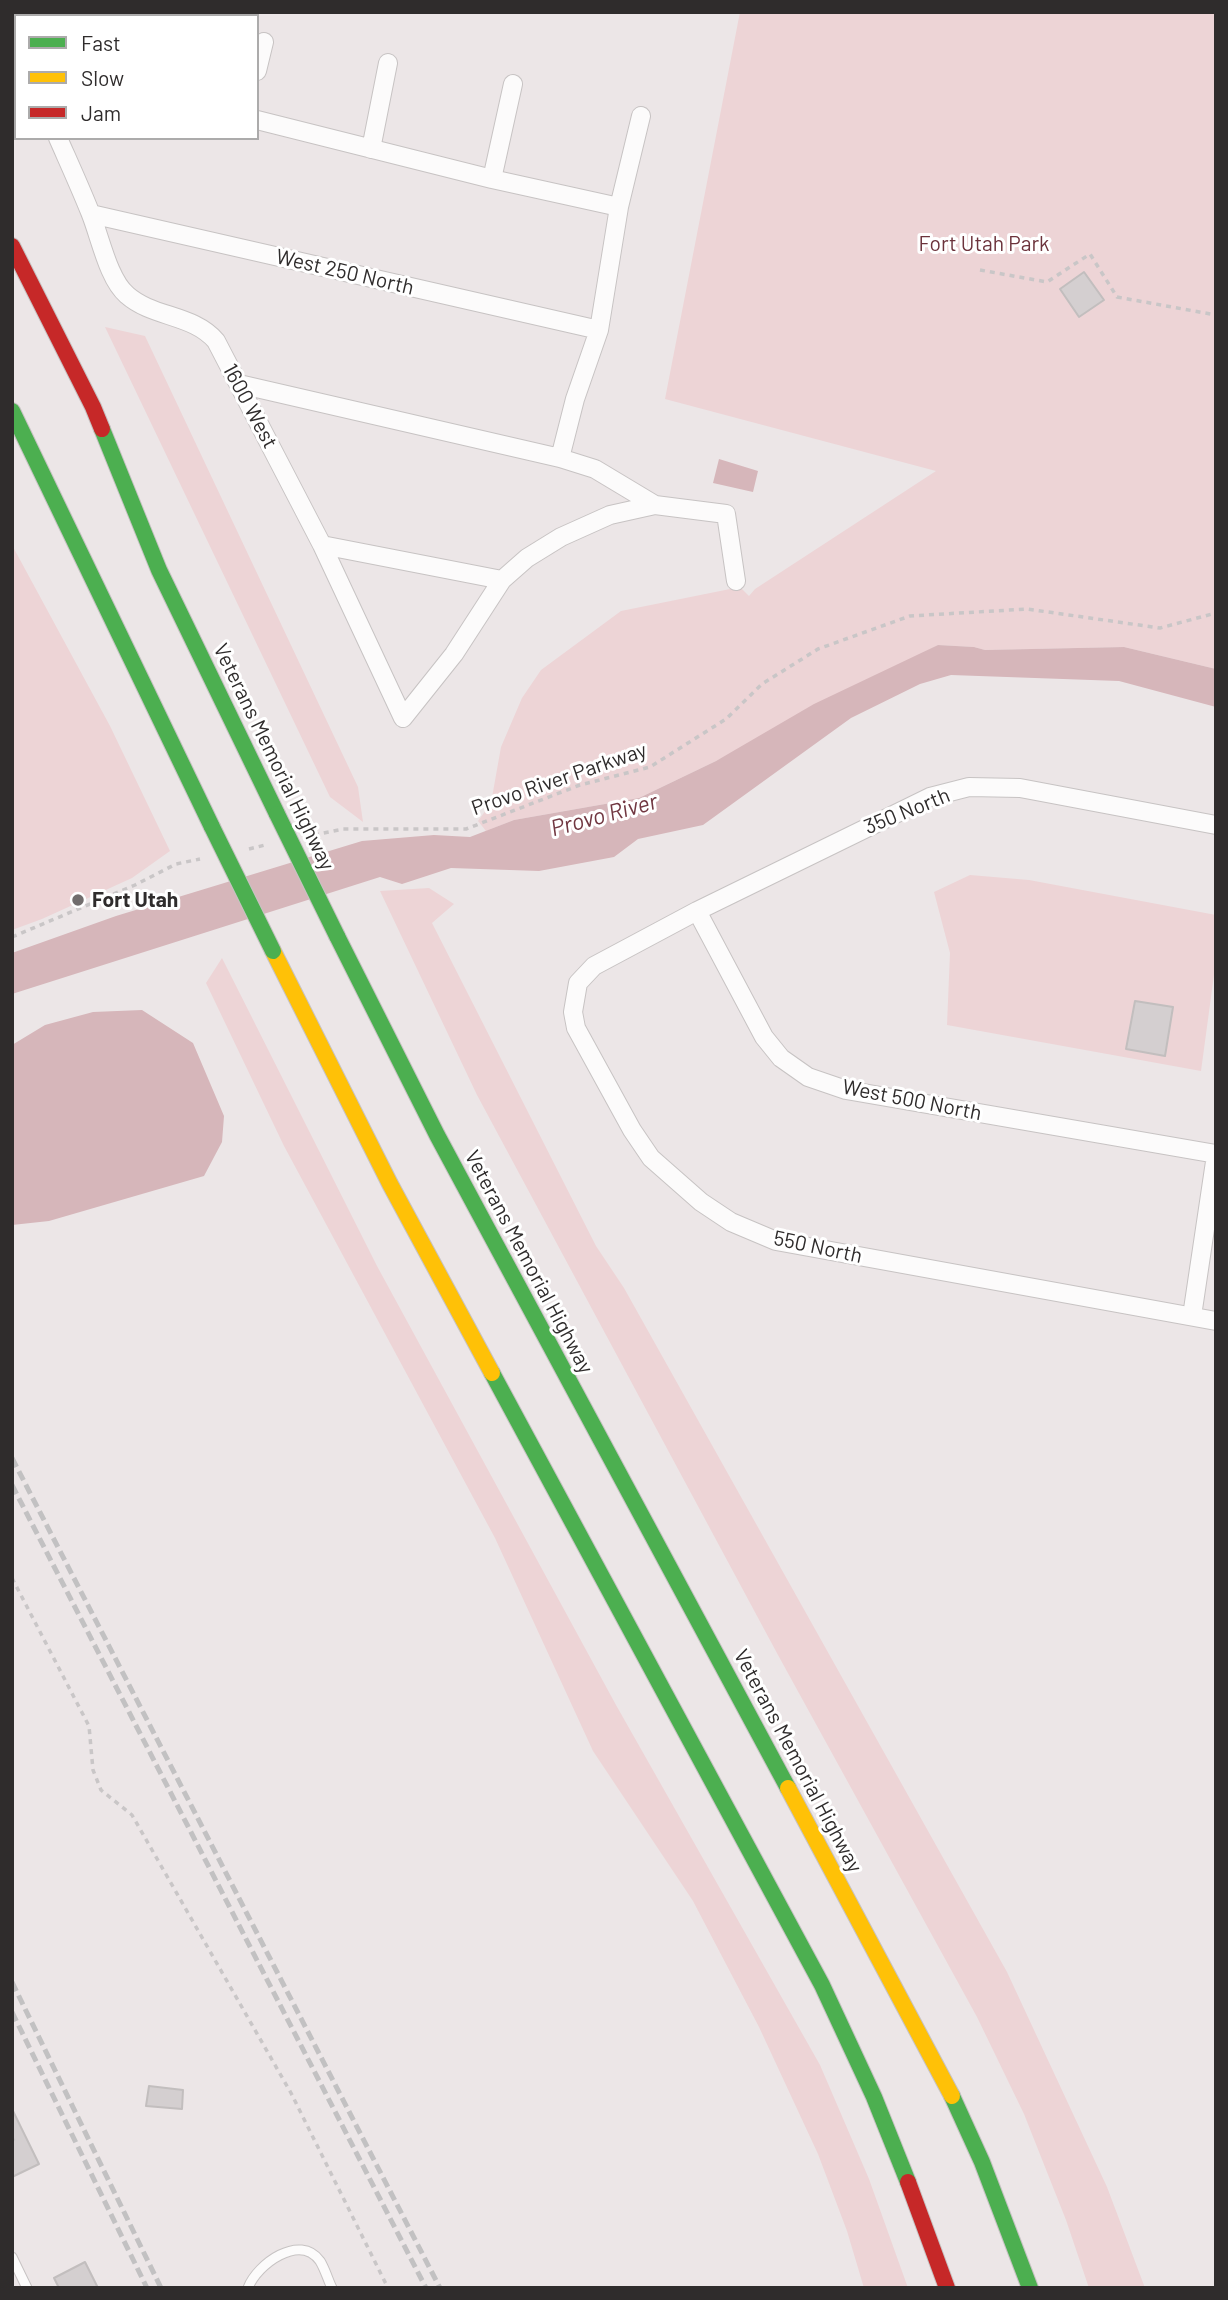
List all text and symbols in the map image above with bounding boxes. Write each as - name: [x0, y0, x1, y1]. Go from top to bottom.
- legend: [14, 14, 259, 140]
- text: Fast: [81, 30, 121, 55]
- text: Slow: [81, 65, 124, 90]
- text: Jam: [81, 100, 121, 125]
- park label: Fort Utah Park: [918, 231, 1050, 257]
- street label: West 250 North: [273, 244, 417, 300]
- street label: 1600 West: [217, 359, 283, 453]
- street label: Veterans Memorial Highway: [208, 640, 340, 874]
- street label: Provo River Parkway: [468, 737, 650, 821]
- street label: 350 North: [860, 782, 954, 840]
- water label: Provo River: [548, 788, 660, 842]
- place label: Fort Utah: [92, 887, 178, 913]
- marker: Fort Utah: [70, 892, 86, 908]
- street label: West 500 North: [840, 1074, 984, 1126]
- street label: Veterans Memorial Highway: [459, 1146, 599, 1378]
- street label: 550 North: [771, 1225, 865, 1269]
- street label: Veterans Memorial Highway: [728, 1645, 868, 1877]

